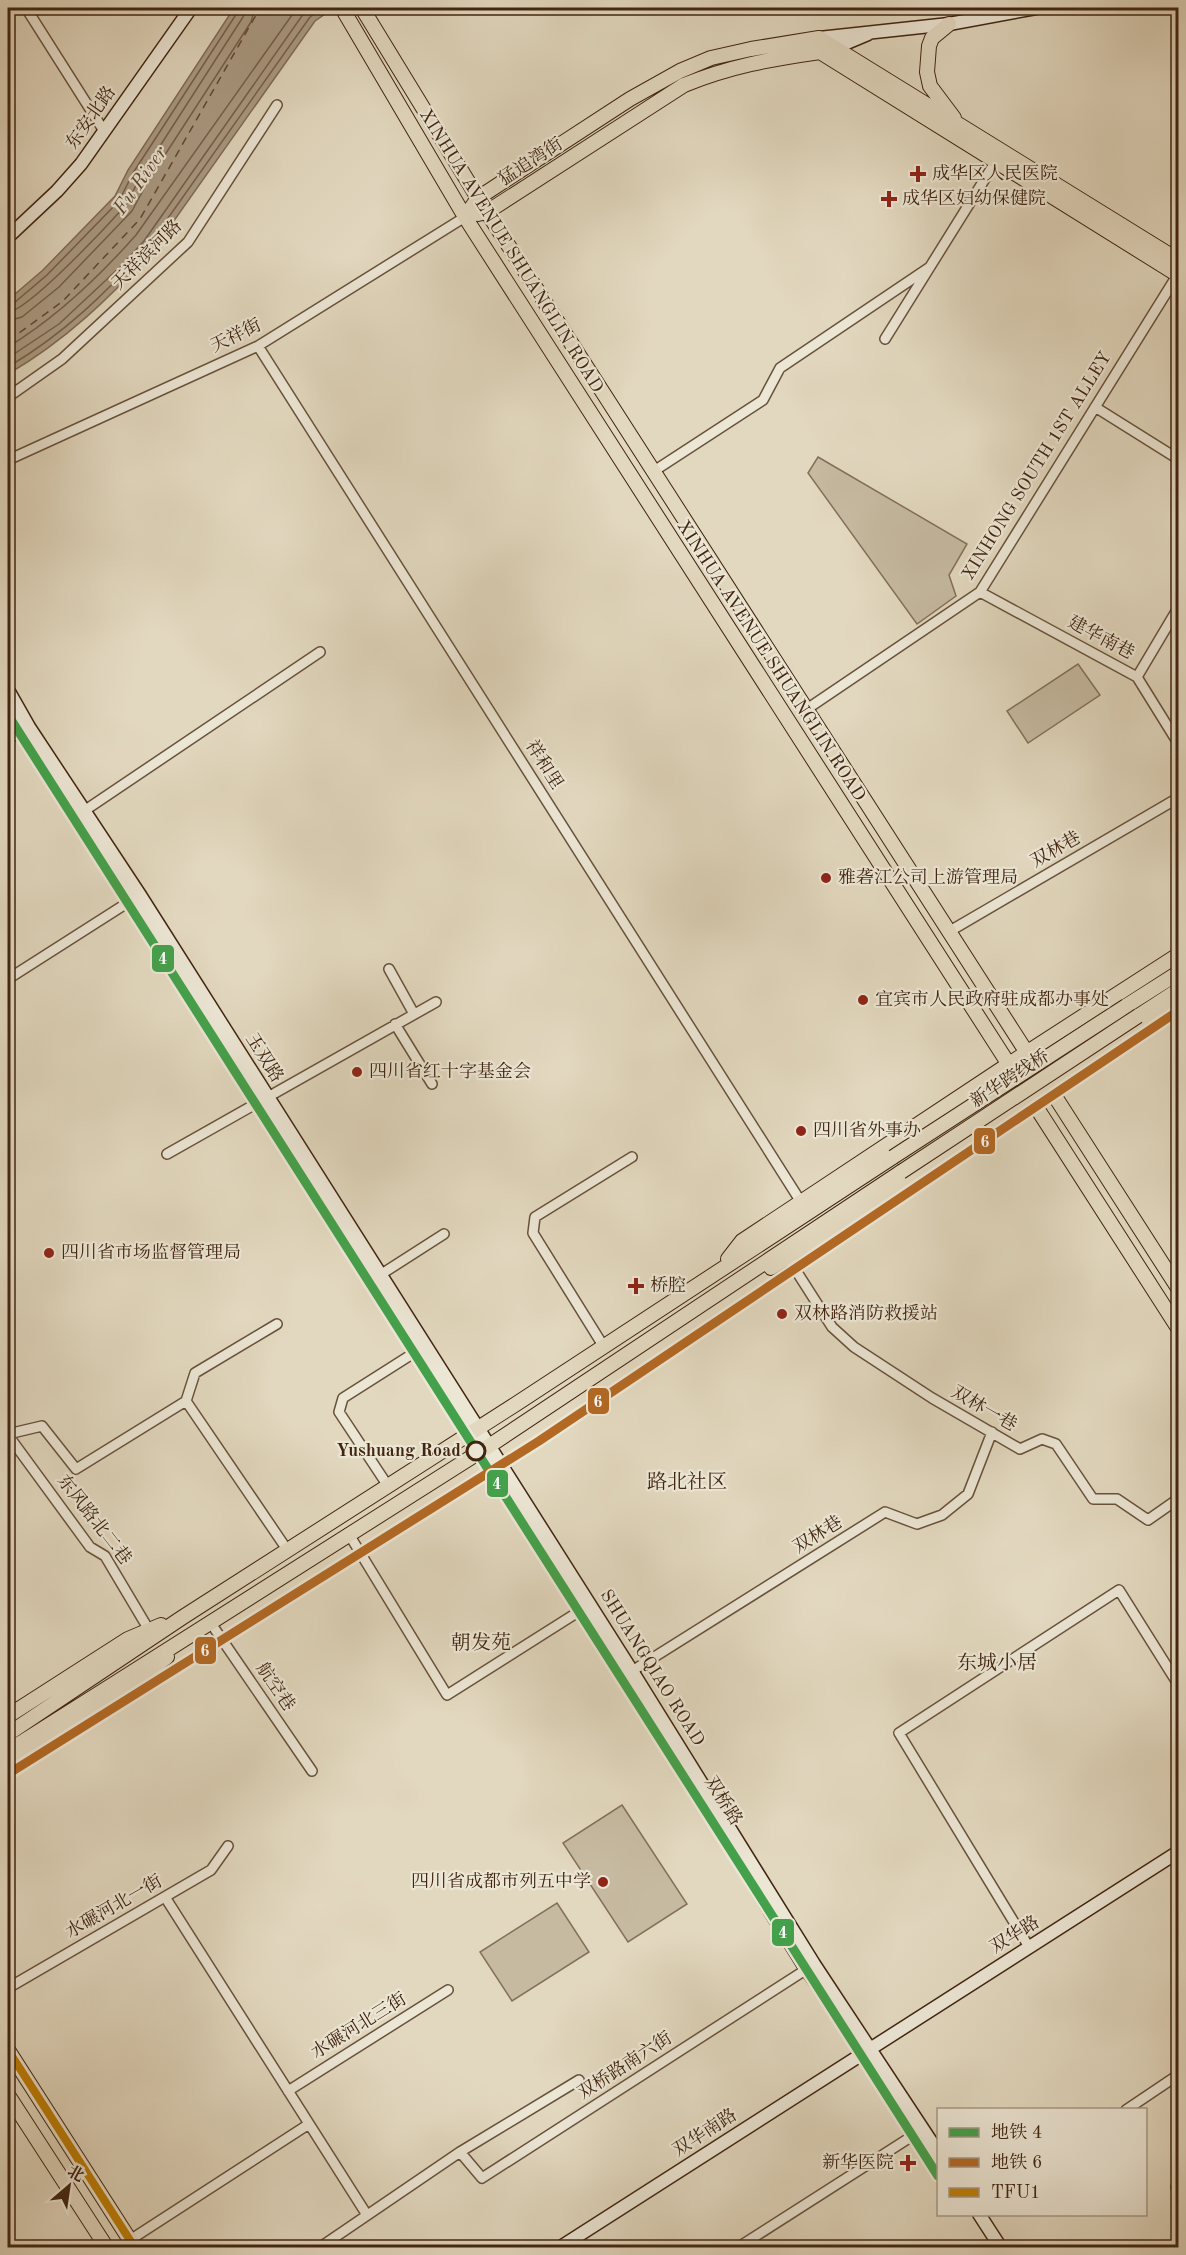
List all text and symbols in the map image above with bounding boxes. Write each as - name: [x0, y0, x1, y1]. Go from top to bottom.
- street label: 东安北路: [61, 82, 119, 153]
- street label: XINHUA AVENUE SHUANGLIN ROAD: [416, 106, 606, 396]
- street label: 猛追湾街: [495, 133, 566, 189]
- water label: Fu River: [110, 143, 172, 219]
- place label: 成华区人民医院: [932, 163, 1058, 183]
- marker: 成华区人民医院: [909, 165, 927, 183]
- place label: 成华区妇幼保健院: [902, 188, 1046, 208]
- marker: 成华区妇幼保健院: [880, 190, 898, 208]
- street label: 天祥滨河路: [107, 215, 185, 293]
- street label: 天祥街: [207, 314, 264, 356]
- street label: XINHONG SOUTH 1ST ALLEY: [959, 349, 1115, 583]
- street label: XINHUA AVENUE SHUANGLIN ROAD: [673, 517, 869, 805]
- street label: 建华南巷: [1065, 611, 1138, 663]
- street label: 祥和里: [522, 736, 568, 793]
- street label: 双林巷: [1027, 827, 1084, 871]
- place label: 雅砻江公司上游管理局: [838, 867, 1018, 887]
- marker: 雅砻江公司上游管理局: [819, 871, 833, 885]
- line badge: 4: [151, 944, 175, 973]
- text: 4: [158, 952, 168, 968]
- place label: 宜宾市人民政府驻成都办事处: [875, 989, 1109, 1009]
- marker: 宜宾市人民政府驻成都办事处: [856, 993, 870, 1007]
- street label: 玉双路: [242, 1029, 288, 1086]
- street label: 新华跨线桥: [966, 1045, 1053, 1111]
- place label: 四川省红十字基金会: [369, 1061, 531, 1081]
- marker: 四川省红十字基金会: [350, 1065, 364, 1079]
- place label: 四川省外事办: [813, 1120, 921, 1140]
- marker: 四川省外事办: [794, 1124, 808, 1138]
- line badge: 6: [973, 1127, 996, 1155]
- text: 6: [980, 1135, 990, 1151]
- place label: 四川省市场监督管理局: [61, 1242, 241, 1262]
- marker: 四川省市场监督管理局: [42, 1246, 56, 1260]
- place label: 桥腔: [650, 1275, 686, 1295]
- marker: 桥腔: [627, 1277, 645, 1295]
- place label: 双林路消防救援站: [794, 1303, 938, 1323]
- marker: 双林路消防救援站: [775, 1307, 789, 1321]
- street label: 双林一巷: [948, 1381, 1021, 1435]
- line badge: 6: [587, 1387, 610, 1415]
- text: 6: [593, 1395, 603, 1411]
- marker: Yushuang Road: [466, 1441, 486, 1461]
- place label: Yushuang Road: [336, 1442, 461, 1460]
- line badge: 4: [486, 1469, 509, 1498]
- street label: 东风路北二巷: [54, 1471, 136, 1568]
- district label: 路北社区: [647, 1471, 727, 1493]
- text: 4: [492, 1477, 502, 1493]
- street label: 双林巷: [789, 1511, 846, 1557]
- street label: SHUANGQIAO ROAD: [597, 1587, 707, 1749]
- district label: 朝发苑: [451, 1632, 511, 1654]
- line badge: 6: [194, 1636, 217, 1665]
- text: 6: [200, 1644, 210, 1660]
- district label: 东城小居: [957, 1652, 1037, 1674]
- street label: 航空巷: [252, 1658, 299, 1714]
- street label: 双桥路: [701, 1772, 747, 1829]
- street label: 水碾河北一街: [62, 1870, 165, 1942]
- place label: 四川省成都市列五中学: [411, 1871, 591, 1891]
- marker: 四川省成都市列五中学: [596, 1875, 610, 1889]
- street label: 双华路: [986, 1911, 1043, 1957]
- line badge: 4: [771, 1918, 795, 1947]
- text: 4: [778, 1926, 788, 1942]
- street label: 水碾河北三街: [307, 1988, 410, 2062]
- street label: 双桥路南六街: [574, 2027, 675, 2103]
- street label: 双华南路: [669, 2104, 740, 2160]
- legend: [937, 2108, 1147, 2216]
- text: 地铁 4: [991, 2122, 1042, 2142]
- place label: 新华医院: [822, 2152, 894, 2172]
- text: 地铁 6: [991, 2152, 1042, 2172]
- marker: 新华医院: [899, 2154, 917, 2172]
- north arrow: [39, 2156, 99, 2216]
- text: 北: [64, 2162, 87, 2186]
- text: TFU1: [991, 2184, 1041, 2202]

